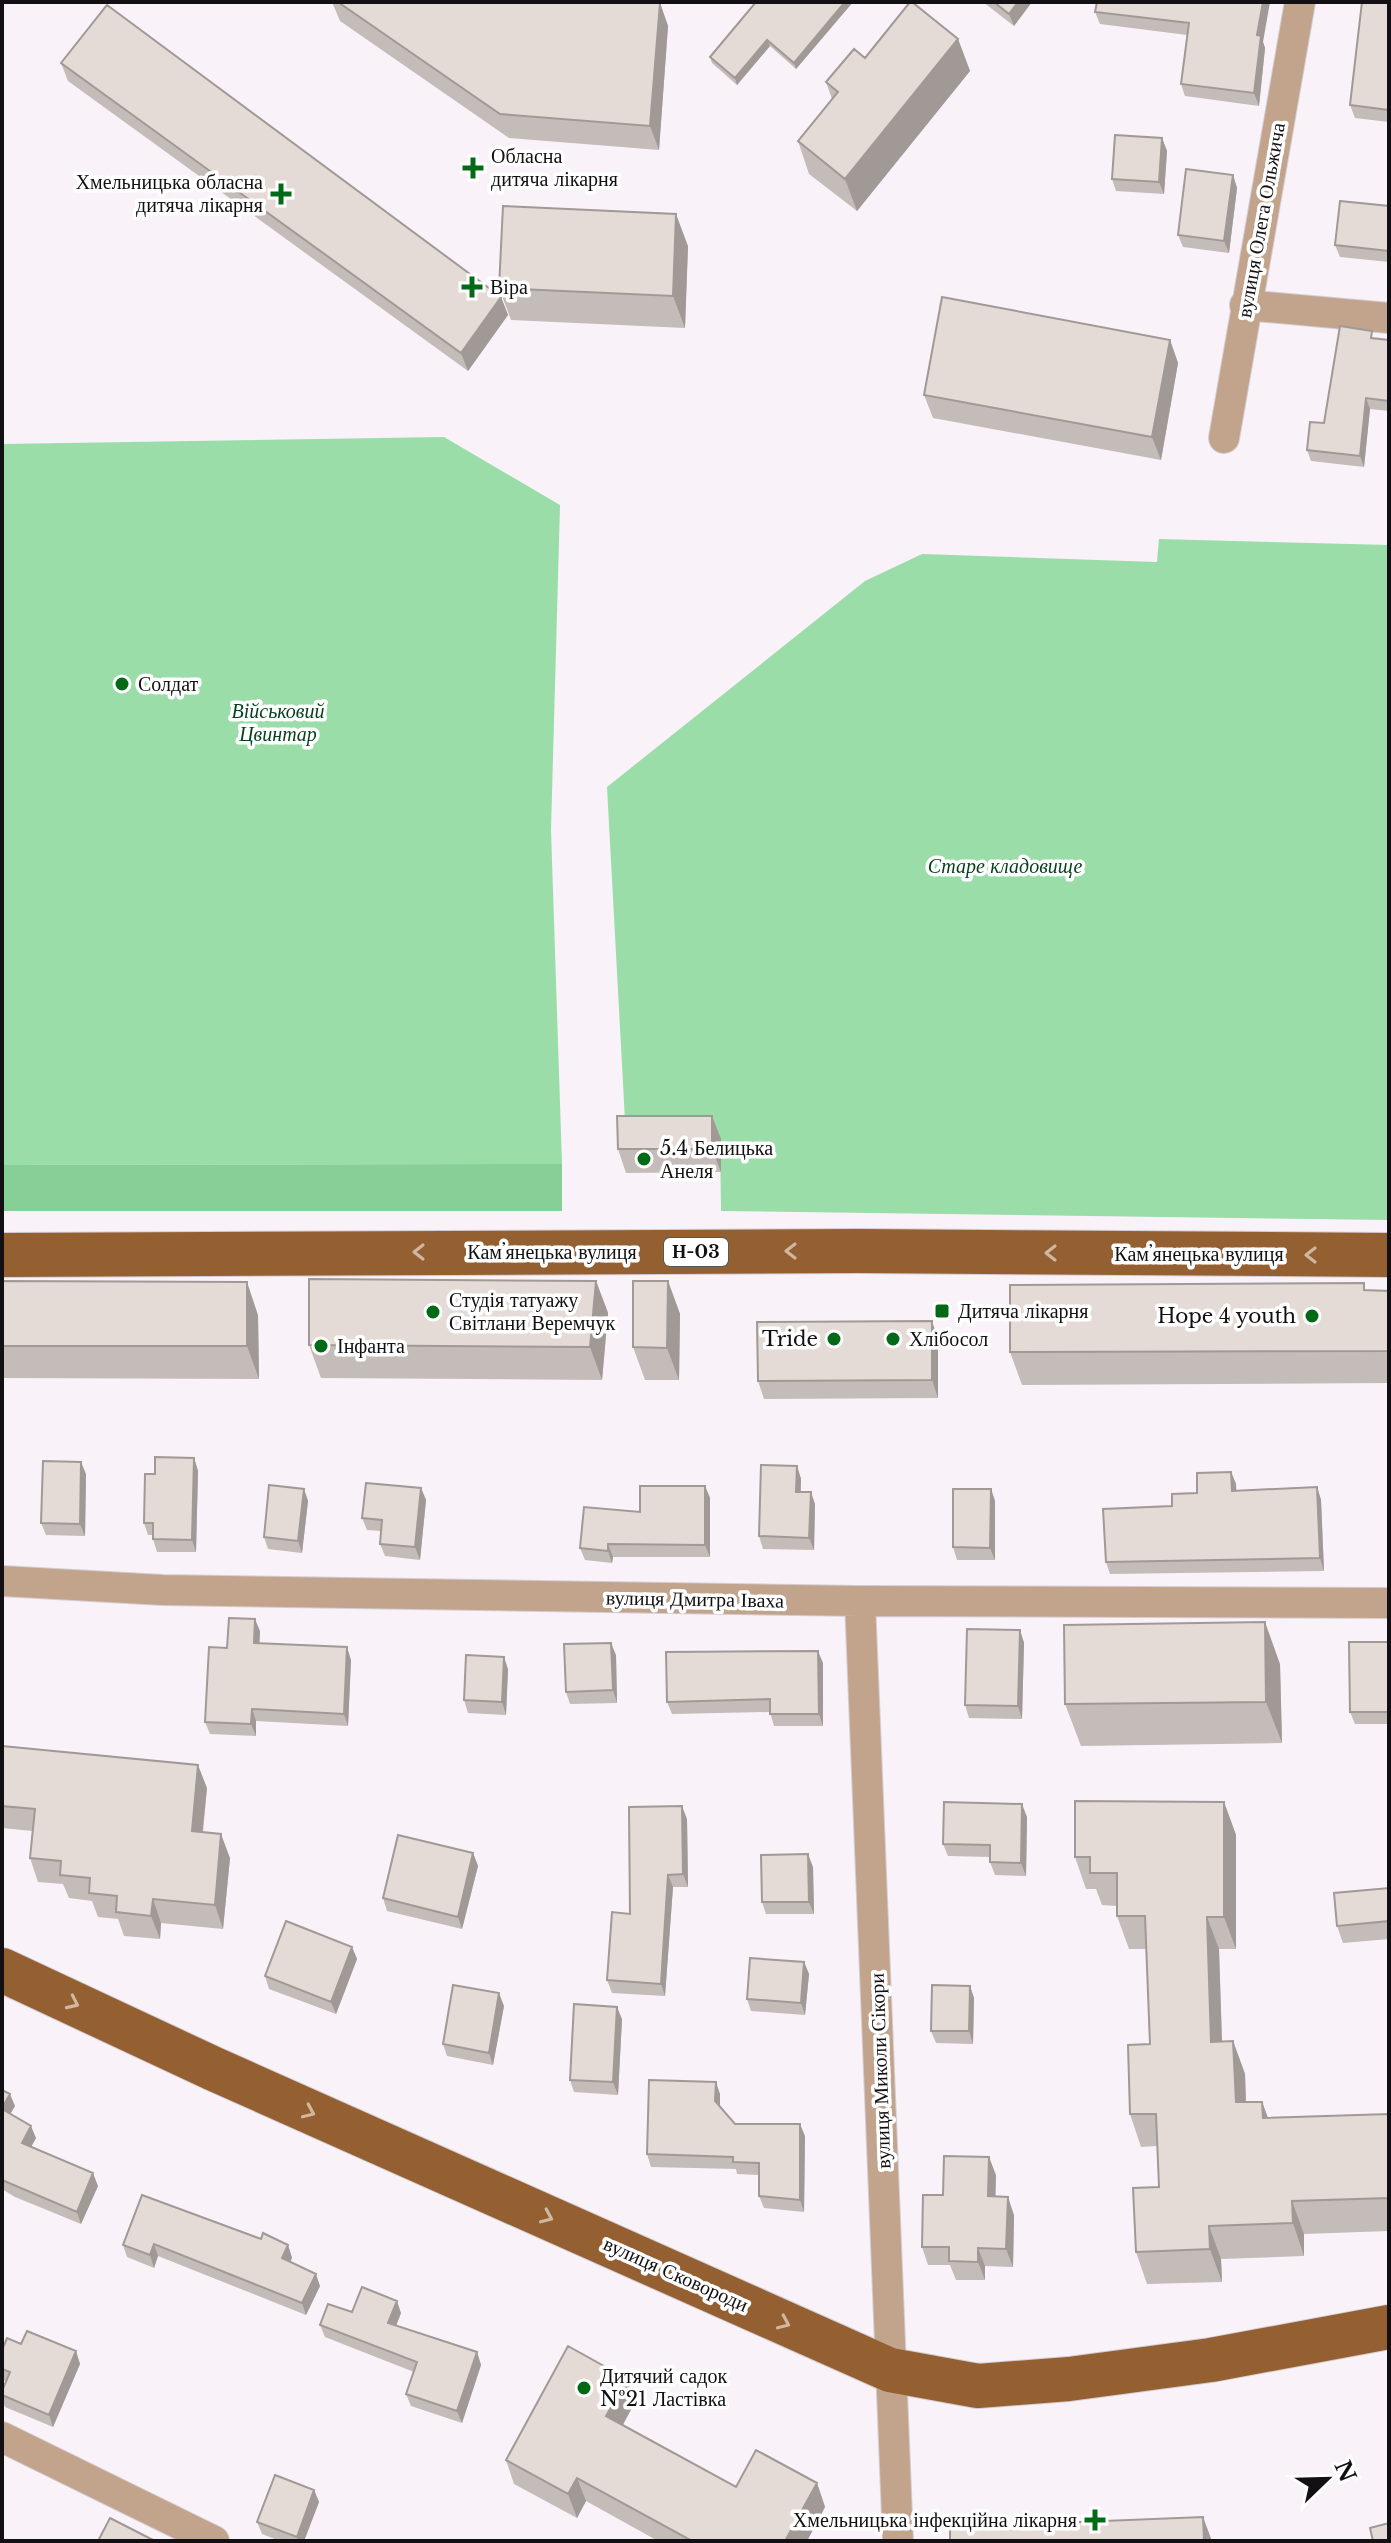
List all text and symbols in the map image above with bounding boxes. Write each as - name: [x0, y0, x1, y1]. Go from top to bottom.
- street label: вулиця Олега Ольжича: [1232, 121, 1290, 319]
- place label: Обласна дитяча лікарня: [491, 144, 618, 191]
- marker: Обласна дитяча лікарня: [462, 157, 484, 179]
- place label: Хмельницька обласна дитяча лікарня: [76, 170, 263, 217]
- marker: Хмельницька обласна дитяча лікарня: [270, 183, 292, 205]
- place label: Віра: [490, 275, 528, 299]
- marker: Віра: [461, 276, 483, 298]
- place label: Солдат: [138, 672, 199, 696]
- marker: Солдат: [113, 675, 131, 693]
- park label: Військовий Цвинтар: [231, 699, 325, 746]
- park label: Старе кладовище: [928, 854, 1082, 878]
- place label: 5.4 Белицька Анеля: [660, 1136, 773, 1183]
- marker: 5.4 Белицька Анеля: [635, 1150, 653, 1168]
- road number: Н-03: [664, 1238, 728, 1266]
- street label: Камʼянецька вулиця: [467, 1240, 637, 1264]
- one-way arrow: [784, 1242, 797, 1260]
- street label: Камʼянецька вулиця: [1114, 1242, 1284, 1266]
- one-way arrow: [412, 1243, 425, 1261]
- one-way arrow: [1044, 1244, 1057, 1262]
- one-way arrow: [1304, 1246, 1317, 1264]
- place label: Студія татуажу Світлани Веремчук: [449, 1288, 615, 1335]
- place label: Дитяча лікарня: [958, 1299, 1088, 1323]
- marker: Дитяча лікарня: [933, 1302, 951, 1320]
- marker: Студія татуажу Світлани Веремчук: [424, 1303, 442, 1321]
- place label: Hope 4 youth: [1157, 1304, 1296, 1328]
- marker: Hope 4 youth: [1303, 1307, 1321, 1325]
- place label: Tride: [762, 1327, 818, 1351]
- place label: Хлібосол: [909, 1327, 988, 1351]
- marker: Tride: [825, 1330, 843, 1348]
- marker: Хлібосол: [884, 1330, 902, 1348]
- place label: Інфанта: [337, 1334, 405, 1358]
- marker: Інфанта: [312, 1337, 330, 1355]
- street label: вулиця Дмитра Іваха: [606, 1585, 784, 1613]
- street label: вулиця Миколи Сікори: [865, 1972, 895, 2169]
- one-way arrow: [64, 1993, 79, 2009]
- one-way arrow: [301, 2102, 315, 2118]
- one-way arrow: [538, 2207, 553, 2223]
- street label: вулиця Сковороди: [600, 2231, 752, 2317]
- one-way arrow: [776, 2313, 790, 2329]
- place label: Дитячий садок №21 Ластівка: [600, 2364, 727, 2411]
- marker: Дитячий садок №21 Ластівка: [575, 2379, 593, 2397]
- north arrow: [1287, 2439, 1367, 2519]
- text: N: [1328, 2457, 1362, 2486]
- place label: Хмельницька інфекційна лікарня: [793, 2508, 1077, 2532]
- marker: Хмельницька інфекційна лікарня: [1084, 2509, 1106, 2531]

